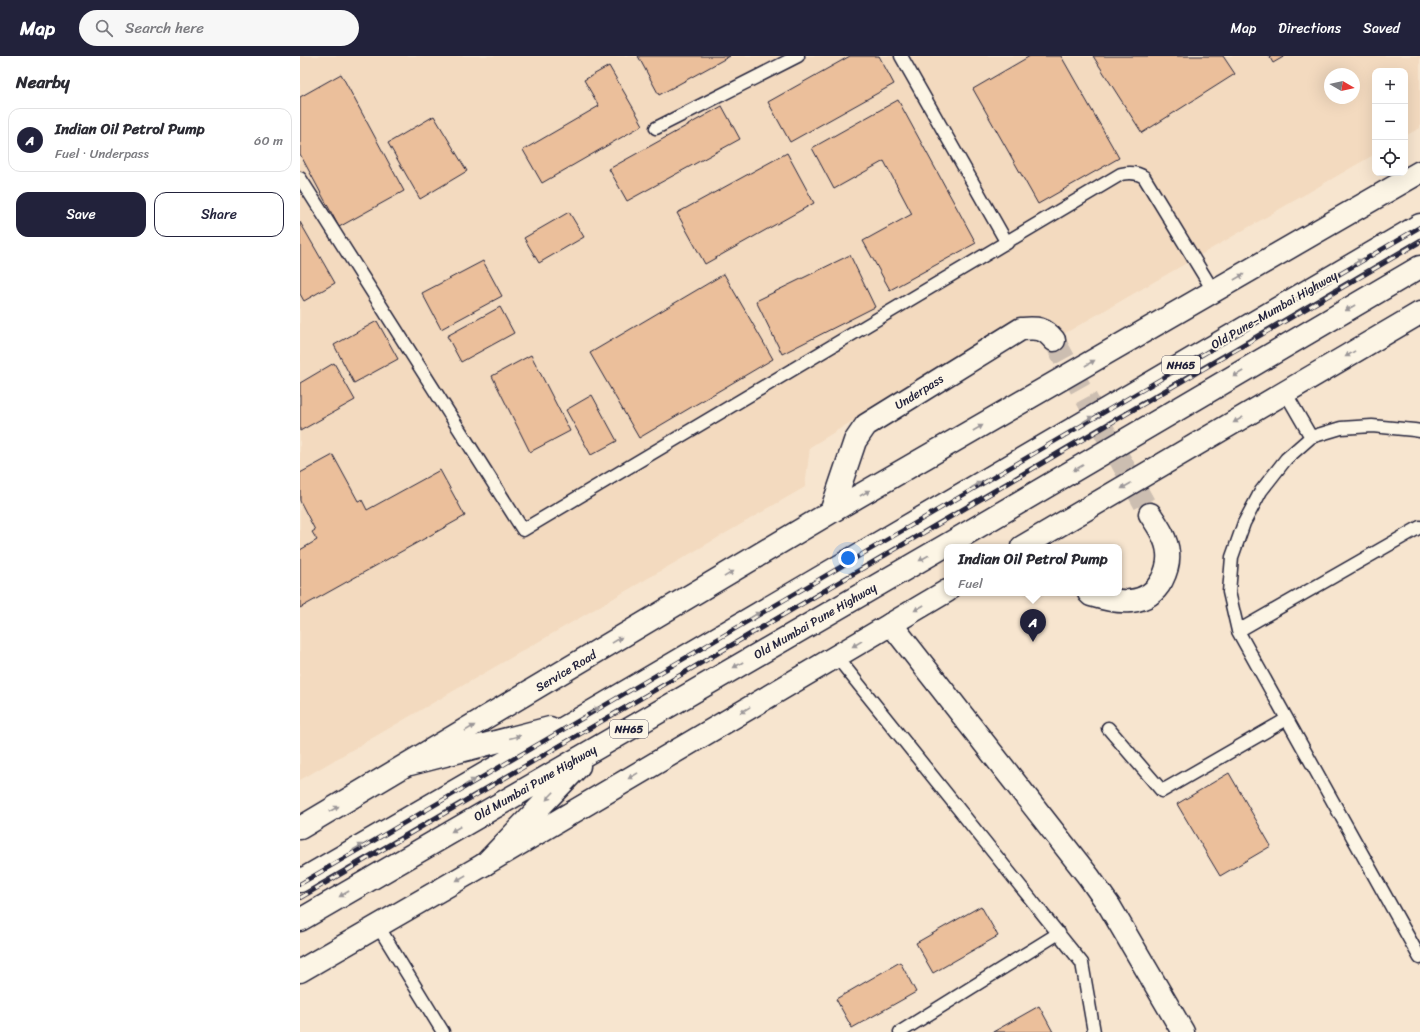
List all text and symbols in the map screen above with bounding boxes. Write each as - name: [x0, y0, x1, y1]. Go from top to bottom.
- search box: [79, 10, 359, 46]
- text: Map: [20, 12, 55, 45]
- text: Search here: [125, 15, 204, 41]
- text: Map: [1230, 16, 1256, 41]
- text: Directions: [1278, 16, 1341, 41]
- text: Saved: [1363, 16, 1400, 41]
- icon: search: [93, 17, 115, 39]
- text: Nearby: [16, 67, 70, 97]
- north arrow: [1324, 68, 1360, 104]
- map controls: [1372, 68, 1408, 176]
- button: +: [1372, 68, 1408, 104]
- button: −: [1372, 104, 1408, 140]
- text: Indian Oil Petrol Pump: [55, 116, 205, 142]
- text: A: [26, 129, 34, 152]
- text: 60 m: [254, 129, 283, 152]
- button: locate: [1372, 140, 1408, 176]
- text: Fuel · Underpass: [55, 142, 149, 165]
- button: Save: [16, 192, 146, 237]
- button: Share: [154, 192, 284, 237]
- one-way arrow: [1351, 258, 1363, 265]
- street label: Old Pune–Mumbai Highway: [1206, 264, 1342, 355]
- one-way arrow: [1233, 273, 1245, 280]
- one-way arrow: [1344, 305, 1356, 312]
- one-way arrow: [1344, 350, 1356, 357]
- road number: NH65: [1162, 356, 1200, 374]
- one-way arrow: [1084, 359, 1096, 366]
- street label: Underpass: [890, 368, 948, 416]
- one-way arrow: [1232, 371, 1244, 378]
- one-way arrow: [1082, 416, 1094, 423]
- one-way arrow: [1232, 416, 1244, 423]
- one-way arrow: [972, 424, 983, 431]
- one-way arrow: [1072, 465, 1083, 472]
- one-way arrow: [970, 482, 982, 489]
- one-way arrow: [1120, 482, 1132, 489]
- one-way arrow: [859, 489, 871, 496]
- popup: [944, 544, 1122, 596]
- text: Indian Oil Petrol Pump: [958, 546, 1108, 572]
- your location: [838, 548, 858, 568]
- one-way arrow: [918, 555, 930, 562]
- one-way arrow: [723, 570, 735, 577]
- text: Fuel: [958, 572, 983, 595]
- street label: Old Mumbai Pune Highway: [749, 576, 882, 665]
- one-way arrow: [913, 604, 925, 611]
- pin: A: [1020, 609, 1046, 642]
- one-way arrow: [749, 612, 761, 619]
- one-way arrow: [611, 637, 623, 644]
- one-way arrow: [852, 640, 862, 648]
- street label: Service Road: [531, 643, 602, 698]
- one-way arrow: [733, 662, 744, 669]
- one-way arrow: [589, 706, 601, 713]
- one-way arrow: [739, 707, 751, 714]
- road number: NH65: [610, 720, 648, 738]
- one-way arrow: [464, 725, 476, 732]
- one-way arrow: [509, 733, 521, 739]
- street label: Old Mumbai Pune Highway: [469, 738, 602, 827]
- one-way arrow: [627, 773, 639, 780]
- one-way arrow: [464, 779, 476, 786]
- one-way arrow: [545, 791, 554, 802]
- one-way arrow: [328, 805, 340, 812]
- one-way arrow: [451, 826, 462, 833]
- one-way arrow: [352, 844, 364, 851]
- one-way arrow: [455, 874, 467, 881]
- one-way arrow: [338, 891, 350, 898]

